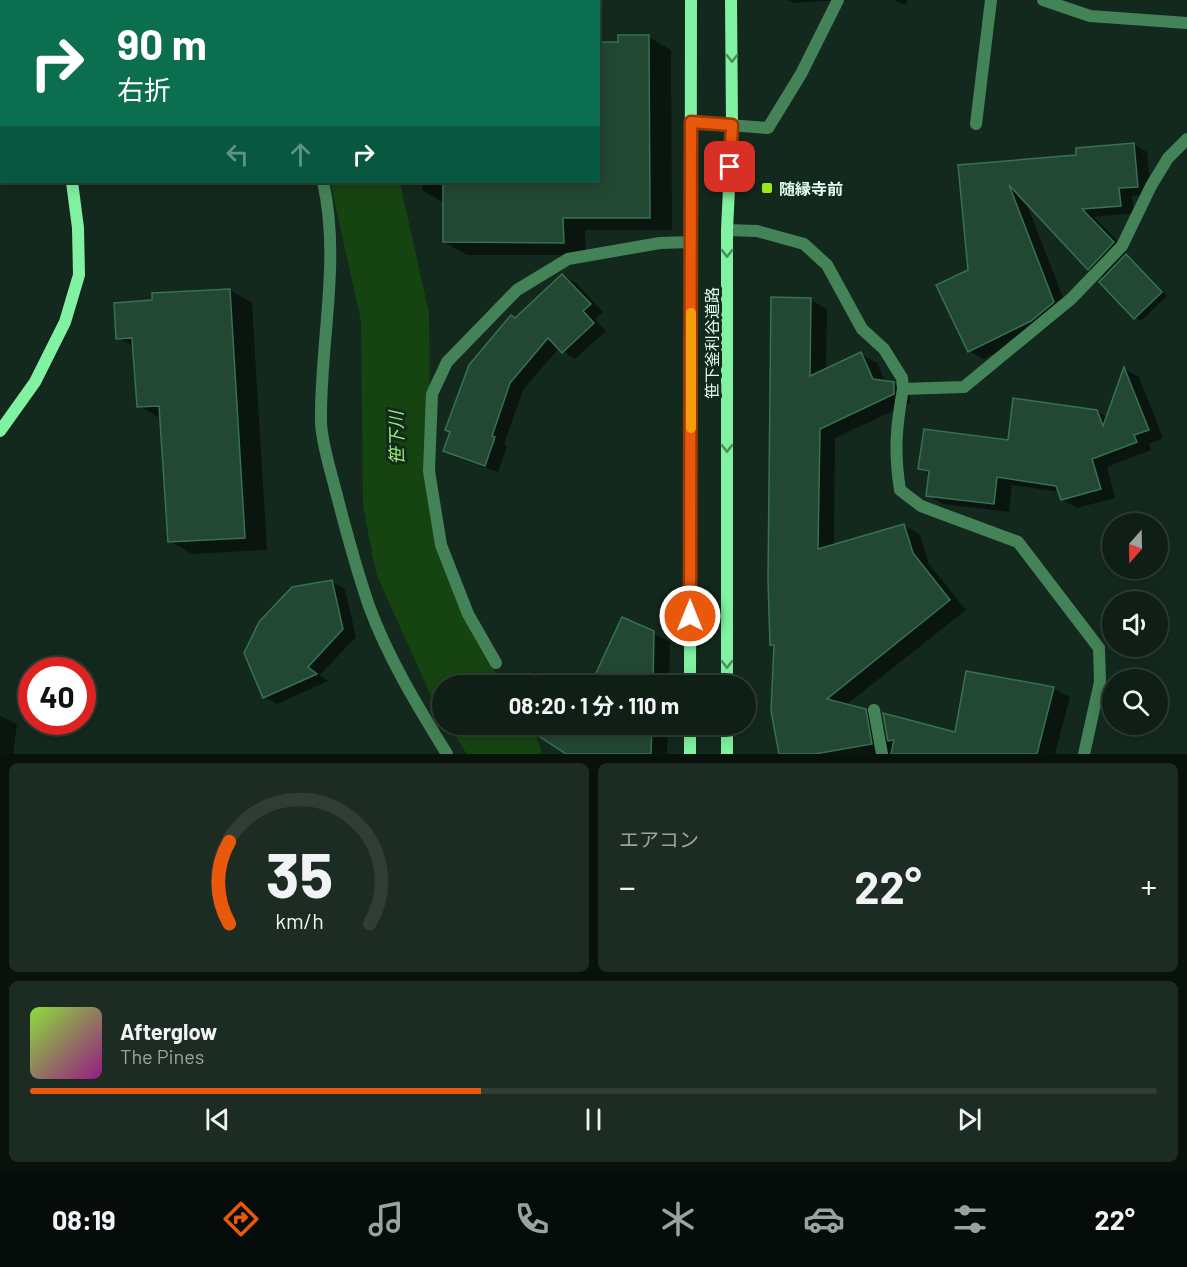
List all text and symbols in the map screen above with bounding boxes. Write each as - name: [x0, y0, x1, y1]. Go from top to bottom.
- text: 90 m: [117, 18, 207, 68]
- icon: right: [18, 24, 96, 102]
- one-way arrow: [726, 54, 738, 63]
- text: 右折: [117, 73, 171, 105]
- icon: left: [221, 138, 254, 171]
- icon: ahead: [284, 138, 317, 171]
- icon: right: [347, 138, 380, 171]
- pin: [704, 141, 755, 192]
- icon: arrive: [713, 150, 746, 183]
- place label: 随縁寺前: [779, 179, 843, 198]
- marker: 随縁寺前: [760, 181, 774, 195]
- one-way arrow: [721, 249, 733, 258]
- street label: 笹下釜利谷道路: [702, 287, 721, 399]
- water label: 笹下川: [384, 409, 407, 465]
- one-way arrow: [721, 444, 733, 453]
- north arrow: [1102, 513, 1168, 579]
- map controls: [1102, 513, 1168, 735]
- position arrow: [658, 584, 722, 648]
- button: sound: [1102, 591, 1168, 657]
- speed limit sign: 40: [18, 657, 96, 735]
- one-way arrow: [721, 660, 733, 669]
- button: search: [1102, 669, 1168, 735]
- text: 08:20 · 1 分 · 110 m: [509, 692, 679, 718]
- text: エアコン: [619, 827, 699, 851]
- text: 35: [265, 836, 333, 910]
- text: 22°: [854, 859, 922, 913]
- text: −: [619, 866, 636, 906]
- text: +: [1140, 866, 1157, 906]
- text: km/h: [275, 909, 323, 934]
- text: Afterglow: [120, 1018, 217, 1044]
- text: The Pines: [120, 1044, 204, 1068]
- icon: previous: [201, 1103, 234, 1136]
- icon: pause: [577, 1103, 610, 1136]
- icon: next: [953, 1103, 986, 1136]
- icon: directions: [220, 1198, 262, 1240]
- icon: music: [365, 1198, 407, 1240]
- icon: phone: [511, 1198, 553, 1240]
- icon: climate: [657, 1198, 699, 1240]
- icon: car: [803, 1198, 845, 1240]
- icon: filters: [949, 1198, 991, 1240]
- text: 08:19: [52, 1203, 116, 1235]
- text: 22°: [1095, 1203, 1135, 1235]

